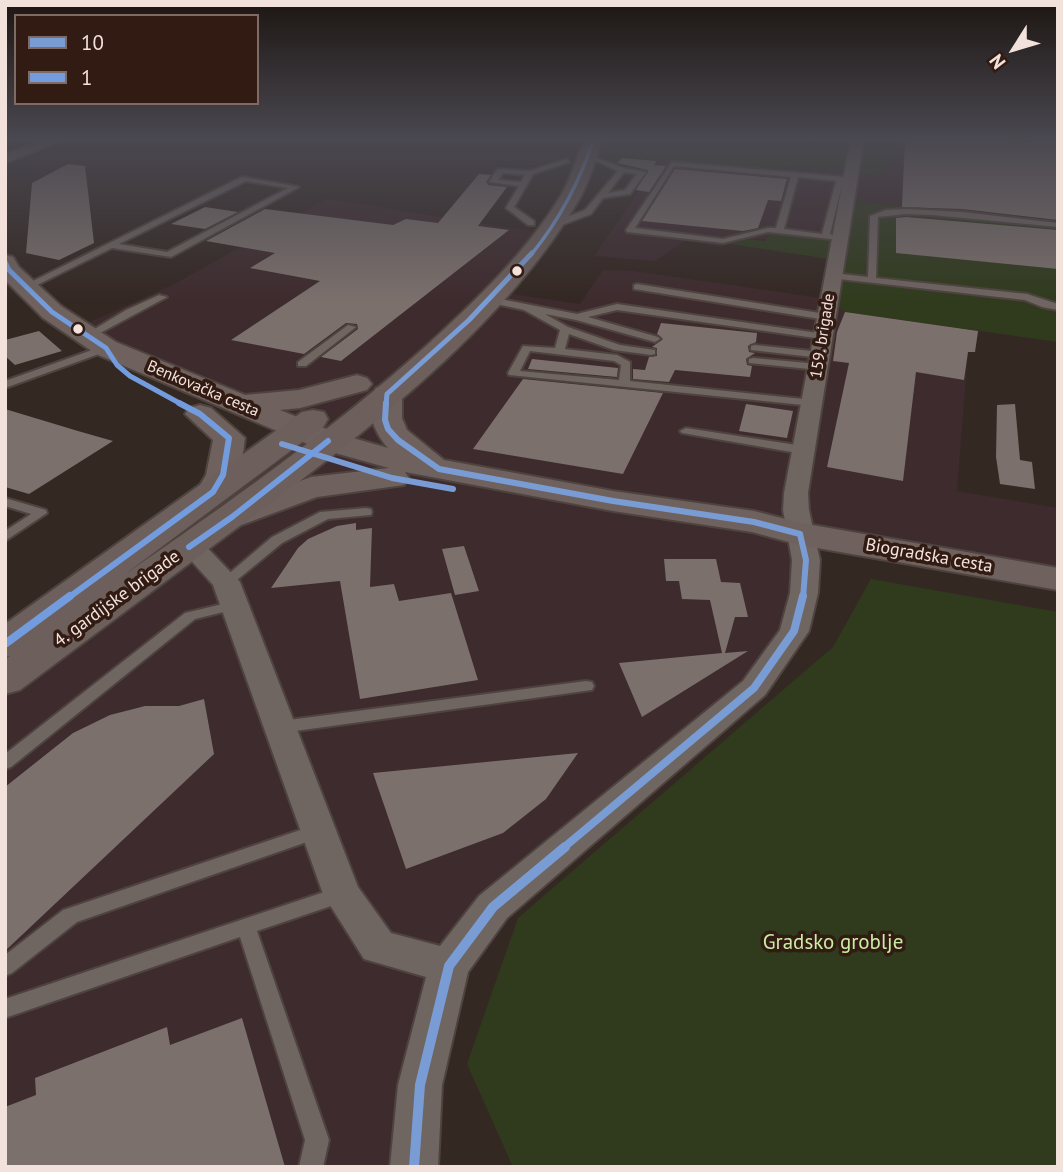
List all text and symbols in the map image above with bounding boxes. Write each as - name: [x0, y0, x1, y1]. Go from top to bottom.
- legend: [14, 14, 259, 105]
- north arrow: [979, 14, 1049, 84]
- text: 10: [81, 29, 104, 56]
- text: N: [984, 49, 1011, 74]
- text: 1: [81, 64, 92, 91]
- unlabelled marker: [510, 264, 524, 278]
- street label: 159. brigade: [807, 292, 839, 380]
- unlabelled marker: [71, 322, 85, 336]
- street label: Benkovačka cesta: [144, 357, 262, 421]
- street label: Biogradska cesta: [864, 534, 994, 578]
- street label: 4. gardijske brigade: [50, 546, 184, 652]
- park label: Gradsko groblje: [763, 930, 903, 956]

